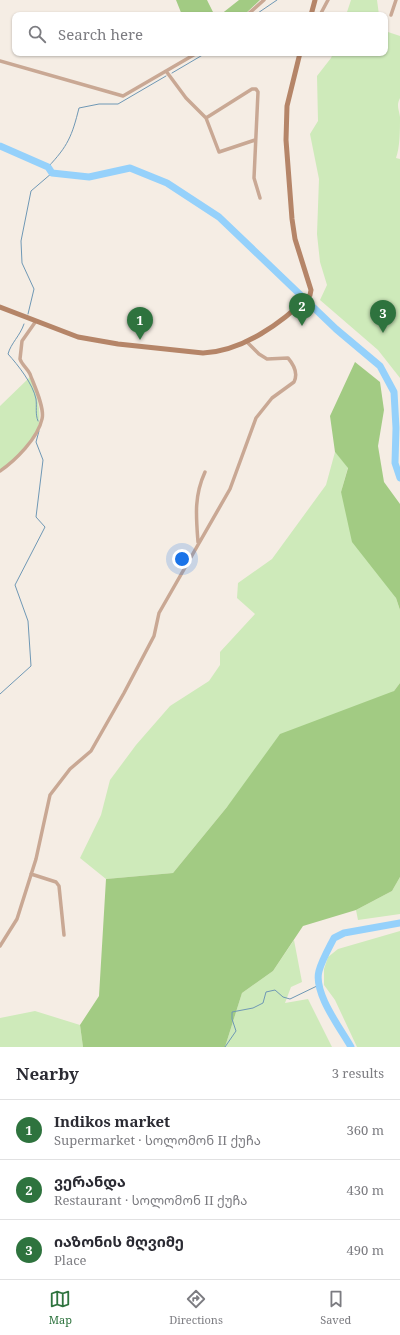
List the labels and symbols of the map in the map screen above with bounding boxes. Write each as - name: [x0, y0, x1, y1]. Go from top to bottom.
- pin: 2: [289, 293, 315, 326]
- pin: 3: [370, 300, 396, 333]
- pin: 1: [127, 307, 153, 340]
- your location: [172, 549, 192, 569]

